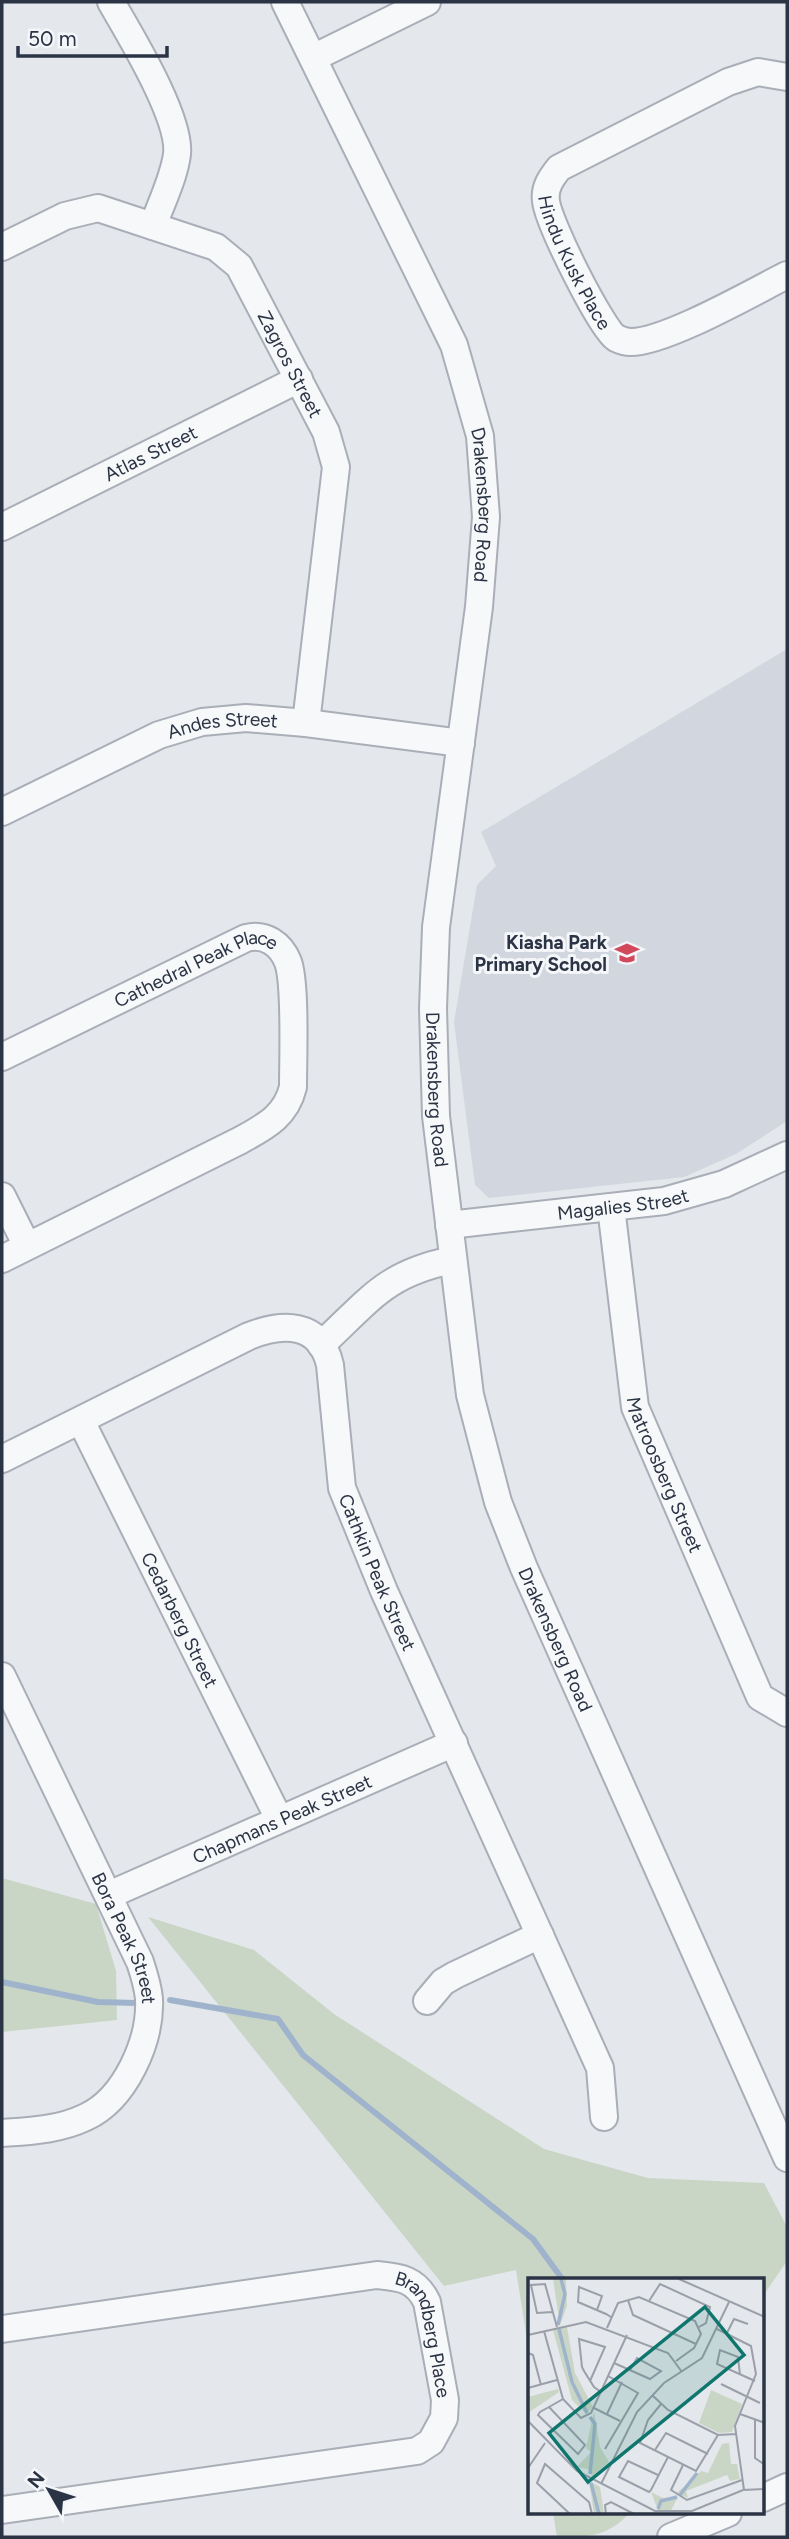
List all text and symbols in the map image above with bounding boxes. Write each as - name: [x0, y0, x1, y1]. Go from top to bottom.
- scale bar: [18, 14, 166, 58]
- text: 50 m: [28, 26, 77, 51]
- street label: Hindu Kusk Place: [533, 194, 616, 334]
- street label: Zagros Street: [253, 307, 327, 422]
- street label: Atlas Street: [101, 421, 201, 486]
- street label: Drakensberg Road: [466, 424, 497, 583]
- street label: Andes Street: [165, 707, 279, 744]
- street label: Cathedral Peak Place: [110, 926, 283, 1013]
- place label: Kiasha Park Primary School: [475, 931, 608, 976]
- school or university icon: Kiasha Park Primary School: [613, 939, 641, 967]
- street label: Drakensberg Road: [421, 1011, 453, 1168]
- street label: Magalies Street: [556, 1184, 691, 1225]
- street label: Matroosberg Street: [622, 1396, 707, 1556]
- street label: Cathkin Peak Street: [334, 1491, 421, 1654]
- street label: Cedarberg Street: [136, 1548, 223, 1692]
- street label: Drakensberg Road: [513, 1564, 597, 1715]
- street label: Chapmans Peak Street: [189, 1770, 375, 1869]
- street label: Bora Peak Street: [86, 1869, 160, 2004]
- street label: Brandberg Place: [392, 2266, 455, 2400]
- inset map: [528, 2278, 764, 2514]
- north arrow: [14, 2455, 84, 2525]
- text: N: [23, 2467, 50, 2493]

